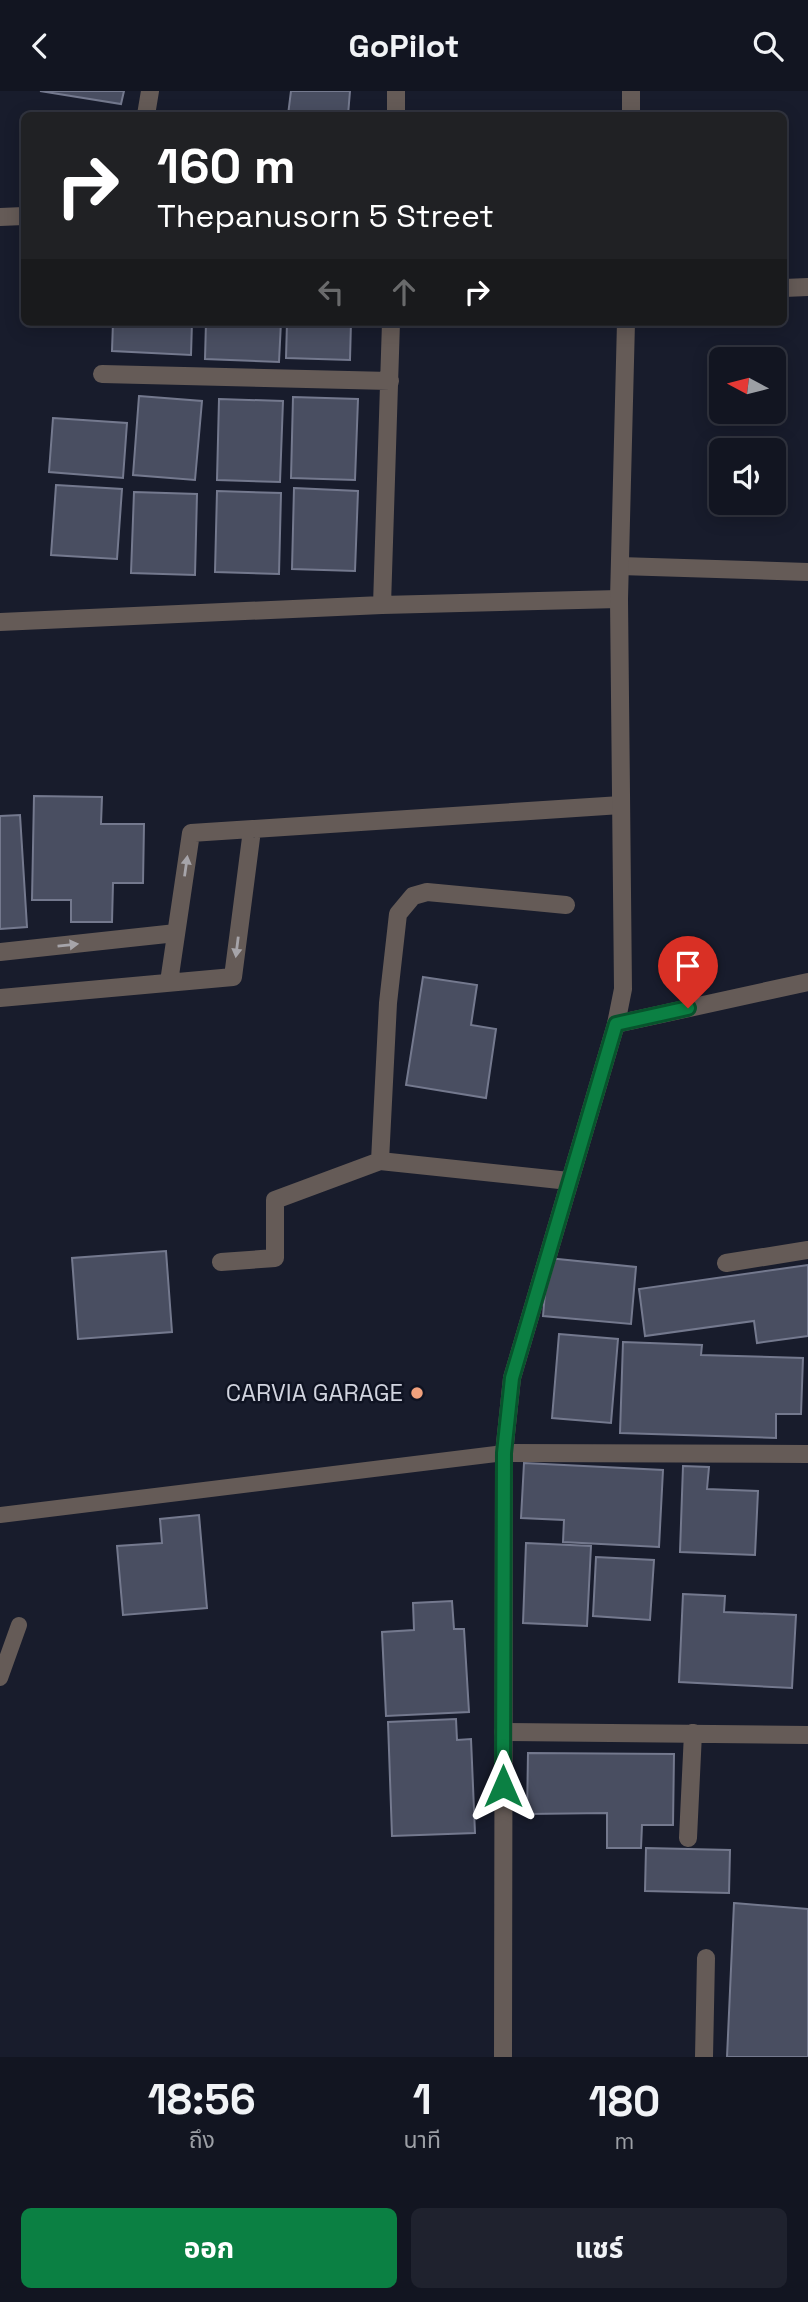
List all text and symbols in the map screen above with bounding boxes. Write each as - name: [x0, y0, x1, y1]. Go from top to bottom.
- text: GoPilot: [349, 26, 459, 66]
- icon: back: [21, 27, 59, 65]
- icon: search: [749, 27, 787, 65]
- text: 160 m: [157, 135, 295, 197]
- icon: right: [42, 140, 133, 231]
- text: Thepanusorn 5 Street: [157, 196, 494, 236]
- icon: left: [312, 273, 350, 311]
- icon: ahead: [385, 273, 423, 311]
- icon: right: [458, 273, 496, 311]
- north arrow: [709, 347, 786, 423]
- map controls: [709, 347, 786, 515]
- button: sound: [709, 438, 786, 515]
- one-way arrow: [181, 855, 192, 877]
- one-way arrow: [231, 936, 242, 958]
- pin: [658, 936, 718, 1008]
- one-way arrow: [57, 939, 79, 950]
- icon: arrive: [669, 947, 707, 985]
- place label: CARVIA GARAGE: [226, 1377, 403, 1408]
- marker: CARVIA GARAGE: [409, 1385, 425, 1401]
- position arrow: [466, 1749, 540, 1823]
- text: 18:56: [148, 2073, 256, 2126]
- text: 1: [413, 2073, 432, 2126]
- text: 180: [589, 2075, 660, 2128]
- text: ถึง: [189, 2125, 215, 2155]
- text: นาที: [403, 2125, 441, 2155]
- text: m: [615, 2126, 634, 2156]
- button: ออก: [21, 2208, 397, 2288]
- button: แชร์: [411, 2208, 787, 2288]

